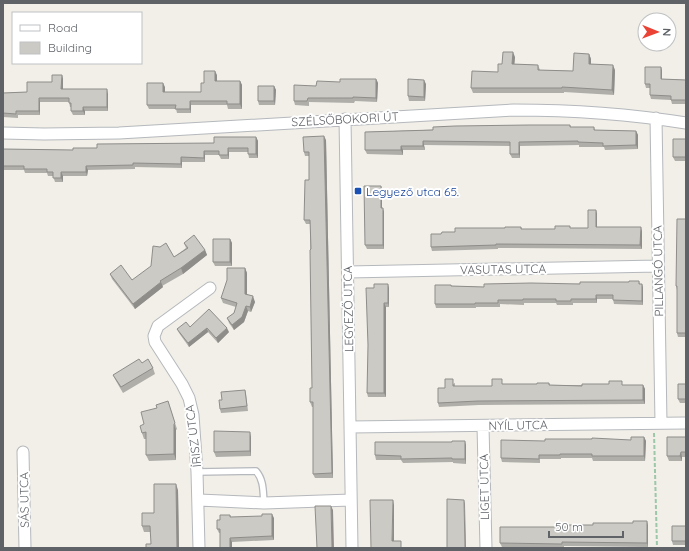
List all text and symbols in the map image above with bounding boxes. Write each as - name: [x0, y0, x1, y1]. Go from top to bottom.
- legend: [12, 12, 142, 64]
- north arrow: [637, 12, 677, 52]
- text: Road: [48, 20, 78, 35]
- text: N: [660, 28, 674, 36]
- text: Building: [48, 40, 92, 55]
- street label: SZÉLSŐBOKORI ÚT: [291, 109, 399, 129]
- place label: Legyező utca 65.: [366, 184, 459, 199]
- marker: Legyező utca 65.: [353, 186, 363, 196]
- street label: PILLANGÓ UTCA: [650, 225, 666, 317]
- street label: VASUTAS UTCA: [460, 261, 546, 277]
- street label: LEGYEZŐ UTCA: [340, 266, 356, 352]
- street label: ÍRISZ UTCA: [182, 404, 204, 468]
- street label: NYÍL UTCA: [488, 417, 548, 433]
- street label: LIGET UTCA: [476, 454, 492, 520]
- street label: SÁS UTCA: [16, 472, 32, 528]
- scale bar: [549, 513, 623, 539]
- text: 50 m: [555, 519, 583, 534]

